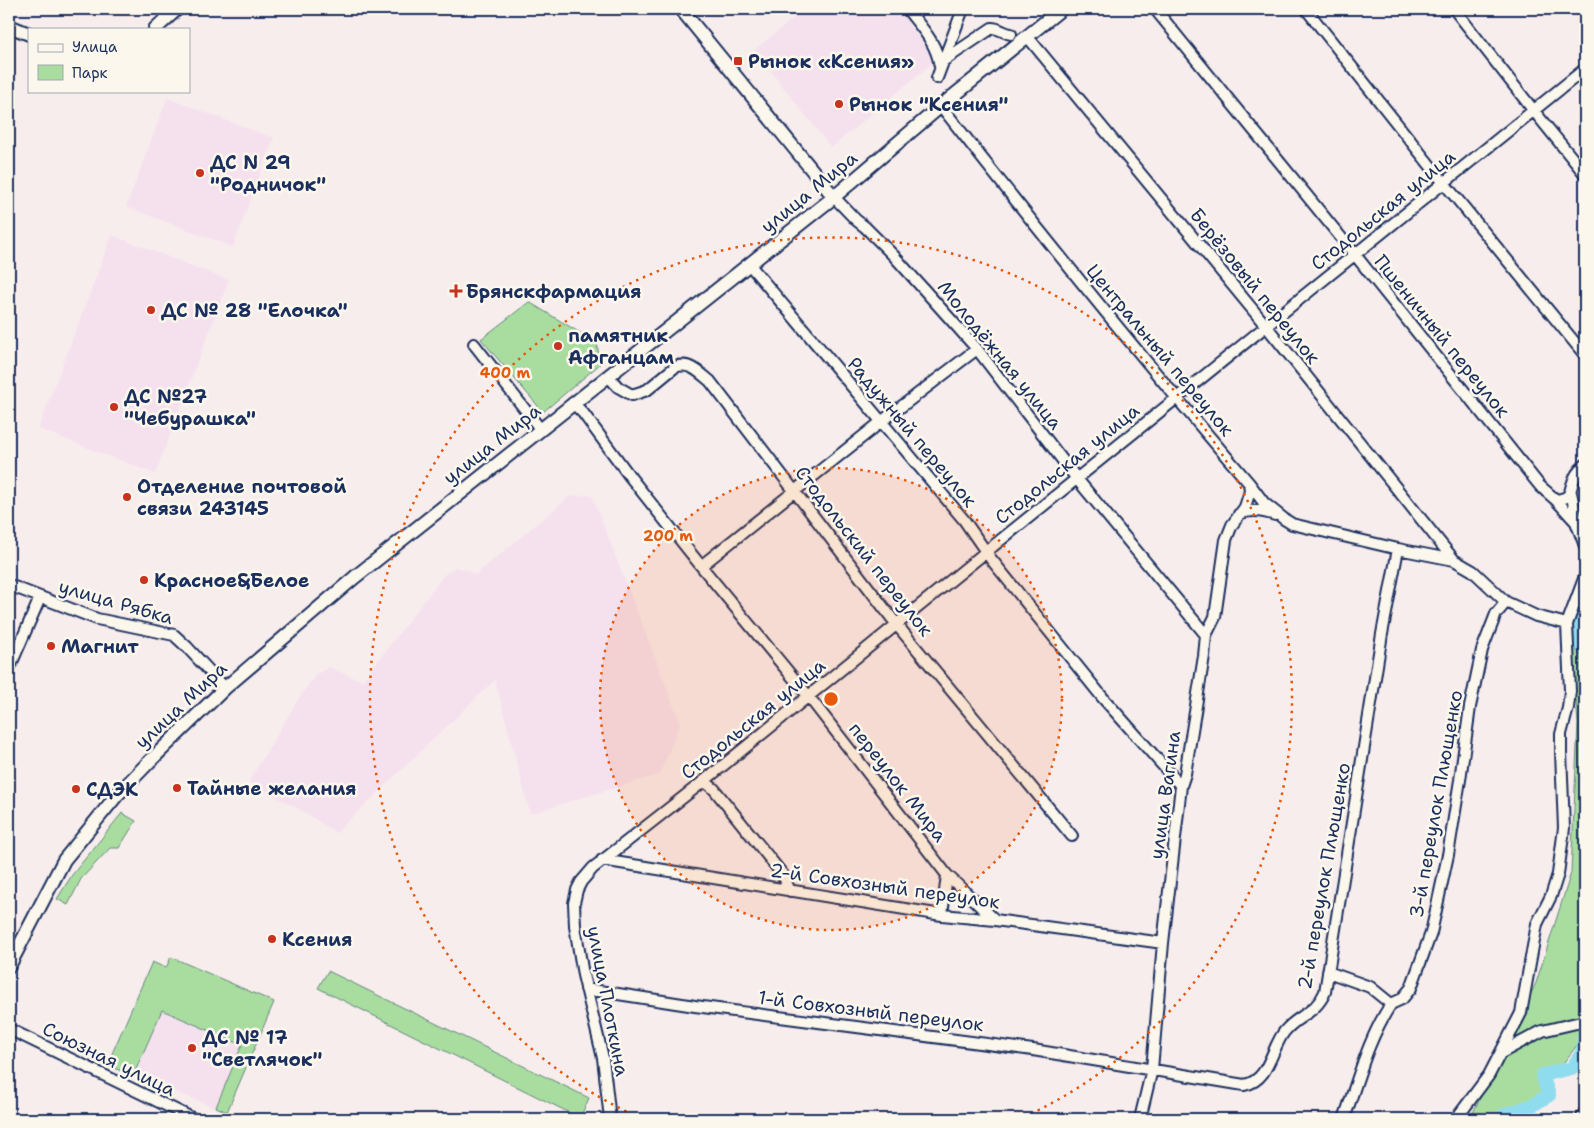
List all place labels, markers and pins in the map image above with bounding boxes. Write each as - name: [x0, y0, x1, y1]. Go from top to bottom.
- place label: Рынок «Ксения»: [748, 49, 914, 74]
- marker: Рынок «Ксения»: [732, 55, 744, 67]
- place label: Рынок "Ксения": [849, 92, 1008, 117]
- marker: Рынок "Ксения": [833, 98, 845, 110]
- place label: ДС N 29 "Родничок": [210, 150, 326, 197]
- marker: ДС N 29 "Родничок": [194, 167, 206, 179]
- place label: Брянскфармация: [466, 279, 642, 304]
- marker: Брянскфармация: [450, 285, 462, 297]
- place label: ДС № 28 "Елочка": [161, 298, 348, 323]
- marker: ДС № 28 "Елочка": [145, 304, 157, 316]
- place label: памятник Афганцам: [568, 323, 674, 370]
- marker: памятник Афганцам: [552, 340, 564, 352]
- place label: ДС №27 "Чебурашка": [124, 384, 256, 431]
- marker: ДС №27 "Чебурашка": [108, 401, 120, 413]
- place label: Отделение почтовой связи 243145: [137, 474, 346, 521]
- marker: Отделение почтовой связи 243145: [121, 491, 133, 503]
- place label: Красное&Белое: [154, 568, 309, 593]
- marker: Красное&Белое: [138, 574, 150, 586]
- place label: Магнит: [61, 634, 139, 659]
- marker: Магнит: [45, 640, 57, 652]
- centre of rings: [822, 690, 840, 708]
- place label: Тайные желания: [187, 776, 357, 801]
- place label: СДЭК: [86, 777, 138, 802]
- marker: Тайные желания: [171, 782, 183, 794]
- marker: СДЭК: [70, 783, 82, 795]
- place label: Ксения: [282, 927, 352, 952]
- marker: Ксения: [266, 933, 278, 945]
- place label: ДС № 17 "Светлячок": [202, 1025, 322, 1072]
- marker: ДС № 17 "Светлячок": [186, 1042, 198, 1054]

